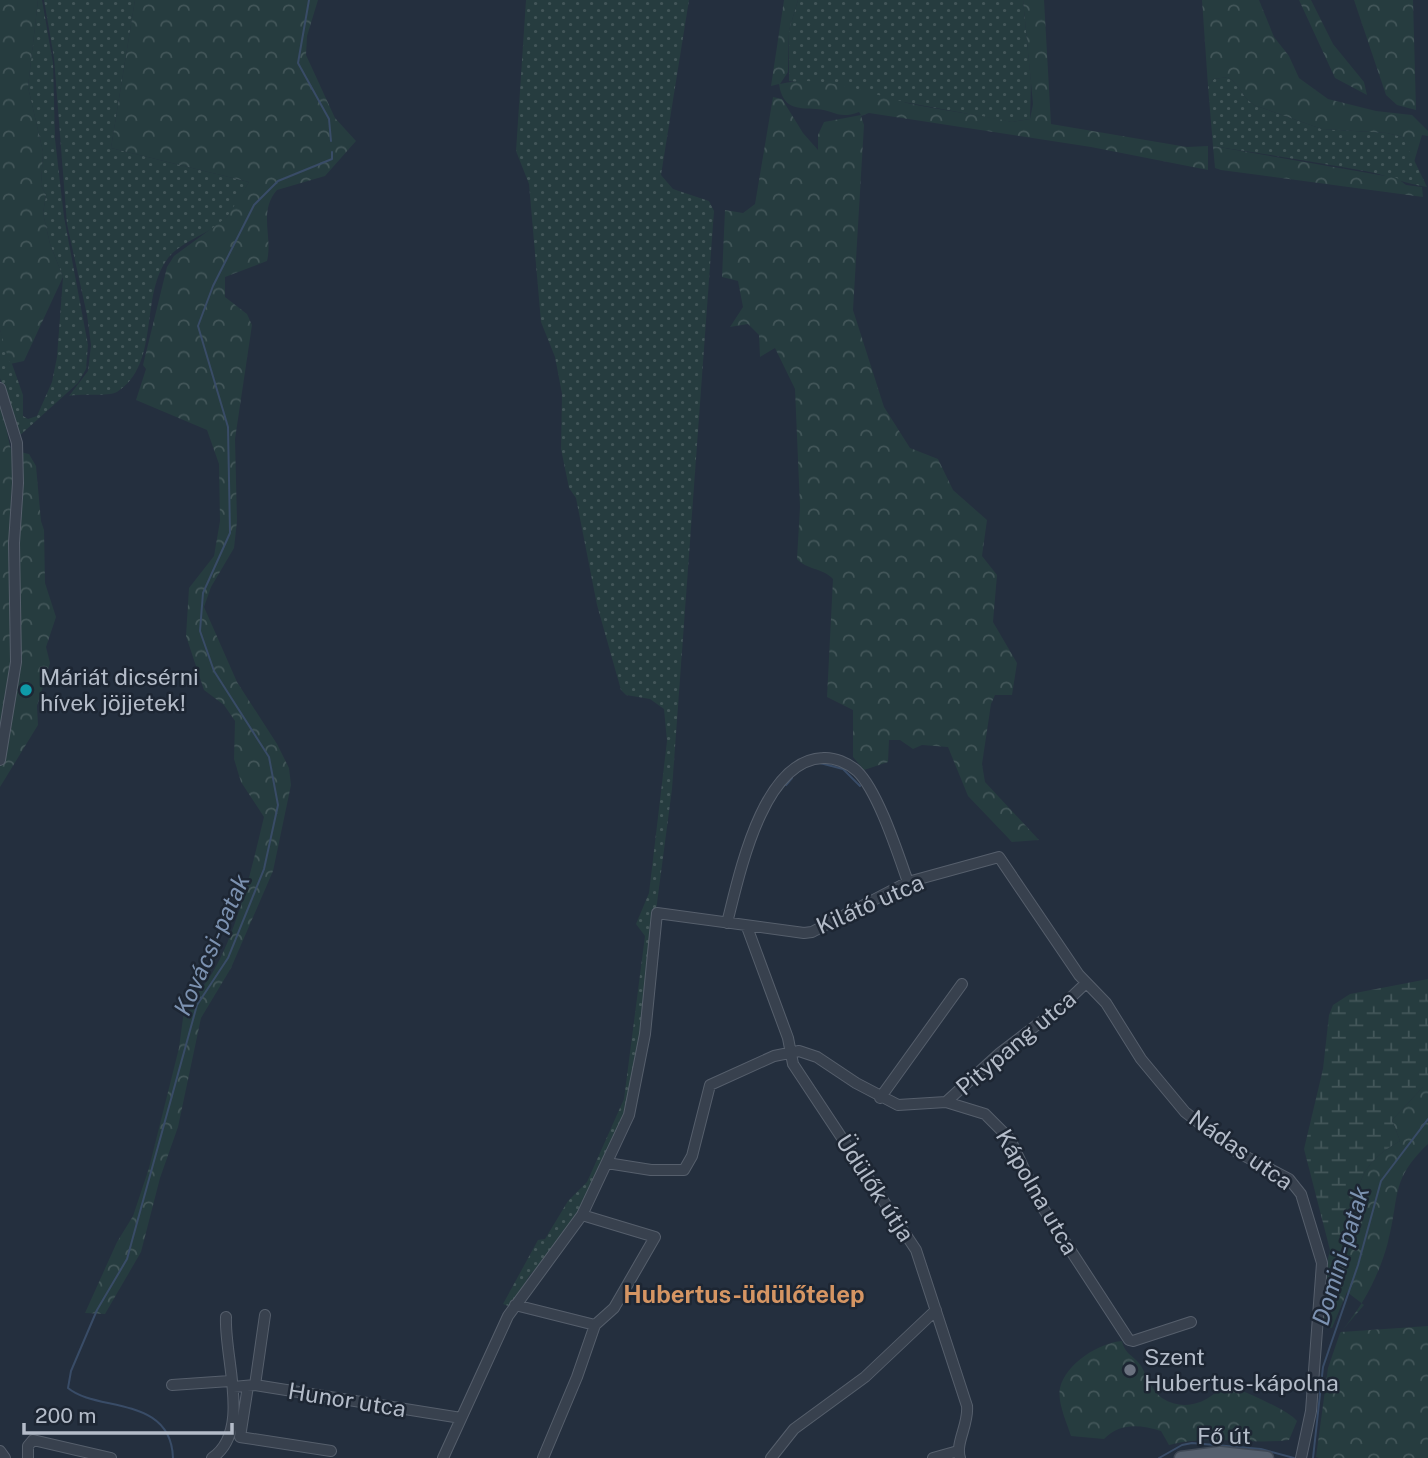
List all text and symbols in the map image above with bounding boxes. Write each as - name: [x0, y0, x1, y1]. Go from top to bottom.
- place label: Máriát dicsérni hívek jöjjetek!: [40, 663, 199, 716]
- marker: Máriát dicsérni hívek jöjjetek!: [18, 682, 34, 698]
- street label: Kilátó utca: [812, 868, 928, 939]
- water label: Kovácsi-patak: [167, 870, 255, 1020]
- street label: Pitypang utca: [950, 985, 1081, 1101]
- street label: Nádas utca: [1184, 1104, 1298, 1195]
- street label: Kápolna utca: [991, 1124, 1084, 1259]
- street label: Üdülők útja: [831, 1129, 920, 1246]
- water label: Domini-patak: [1306, 1183, 1374, 1329]
- district label: Hubertus-üdülőtelep: [623, 1280, 865, 1308]
- place label: Szent Hubertus-kápolna: [1144, 1343, 1339, 1396]
- marker: Szent Hubertus-kápolna: [1122, 1362, 1138, 1378]
- street label: Hunor utca: [286, 1377, 408, 1422]
- scale bar: [24, 1392, 233, 1436]
- text: 200 m: [35, 1403, 96, 1428]
- street label: Fő út: [1197, 1422, 1251, 1449]

